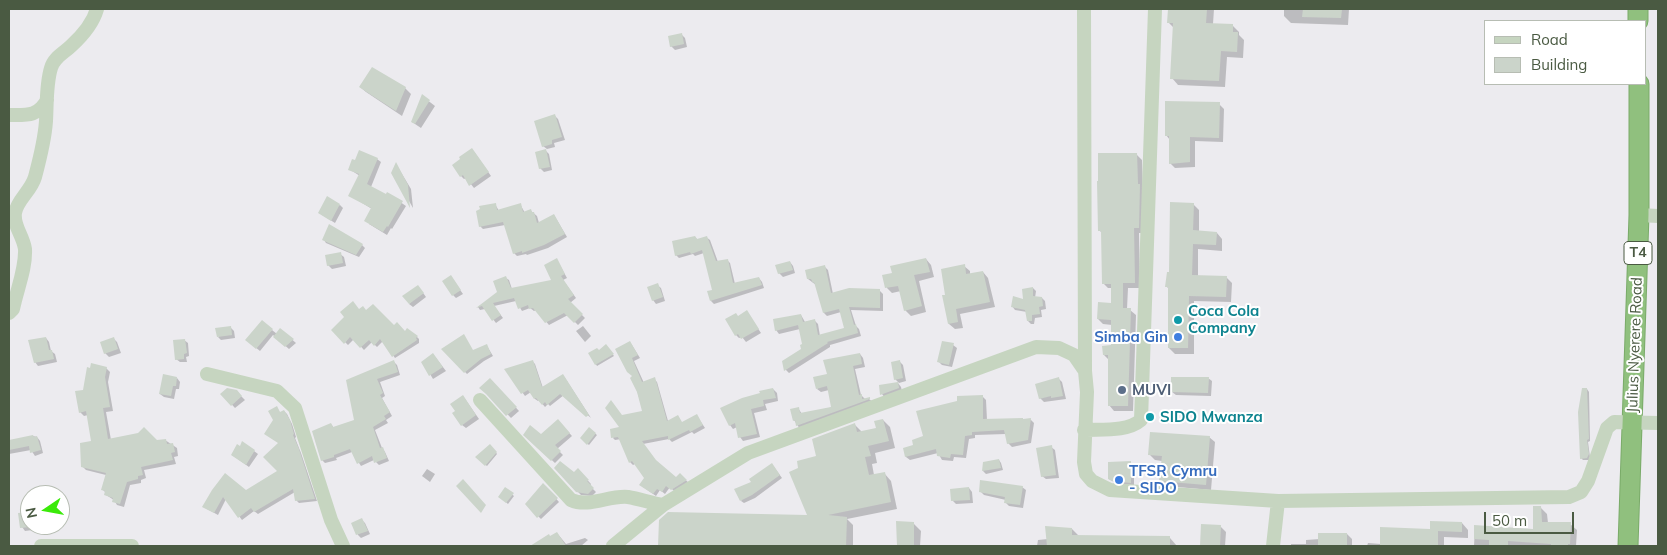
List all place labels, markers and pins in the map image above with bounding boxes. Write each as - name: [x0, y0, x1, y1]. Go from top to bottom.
- place label: Coca Cola Company: [1188, 302, 1259, 337]
- marker: Coca Cola Company: [1172, 314, 1184, 326]
- place label: Simba Gin: [1094, 328, 1168, 346]
- marker: Simba Gin: [1172, 331, 1184, 343]
- place label: MUVI: [1132, 381, 1171, 399]
- marker: MUVI: [1116, 384, 1128, 396]
- place label: SIDO Mwanza: [1160, 408, 1263, 426]
- marker: SIDO Mwanza: [1144, 411, 1156, 423]
- place label: TFSR Cymru - SIDO: [1129, 462, 1217, 497]
- marker: TFSR Cymru - SIDO: [1113, 474, 1125, 486]

